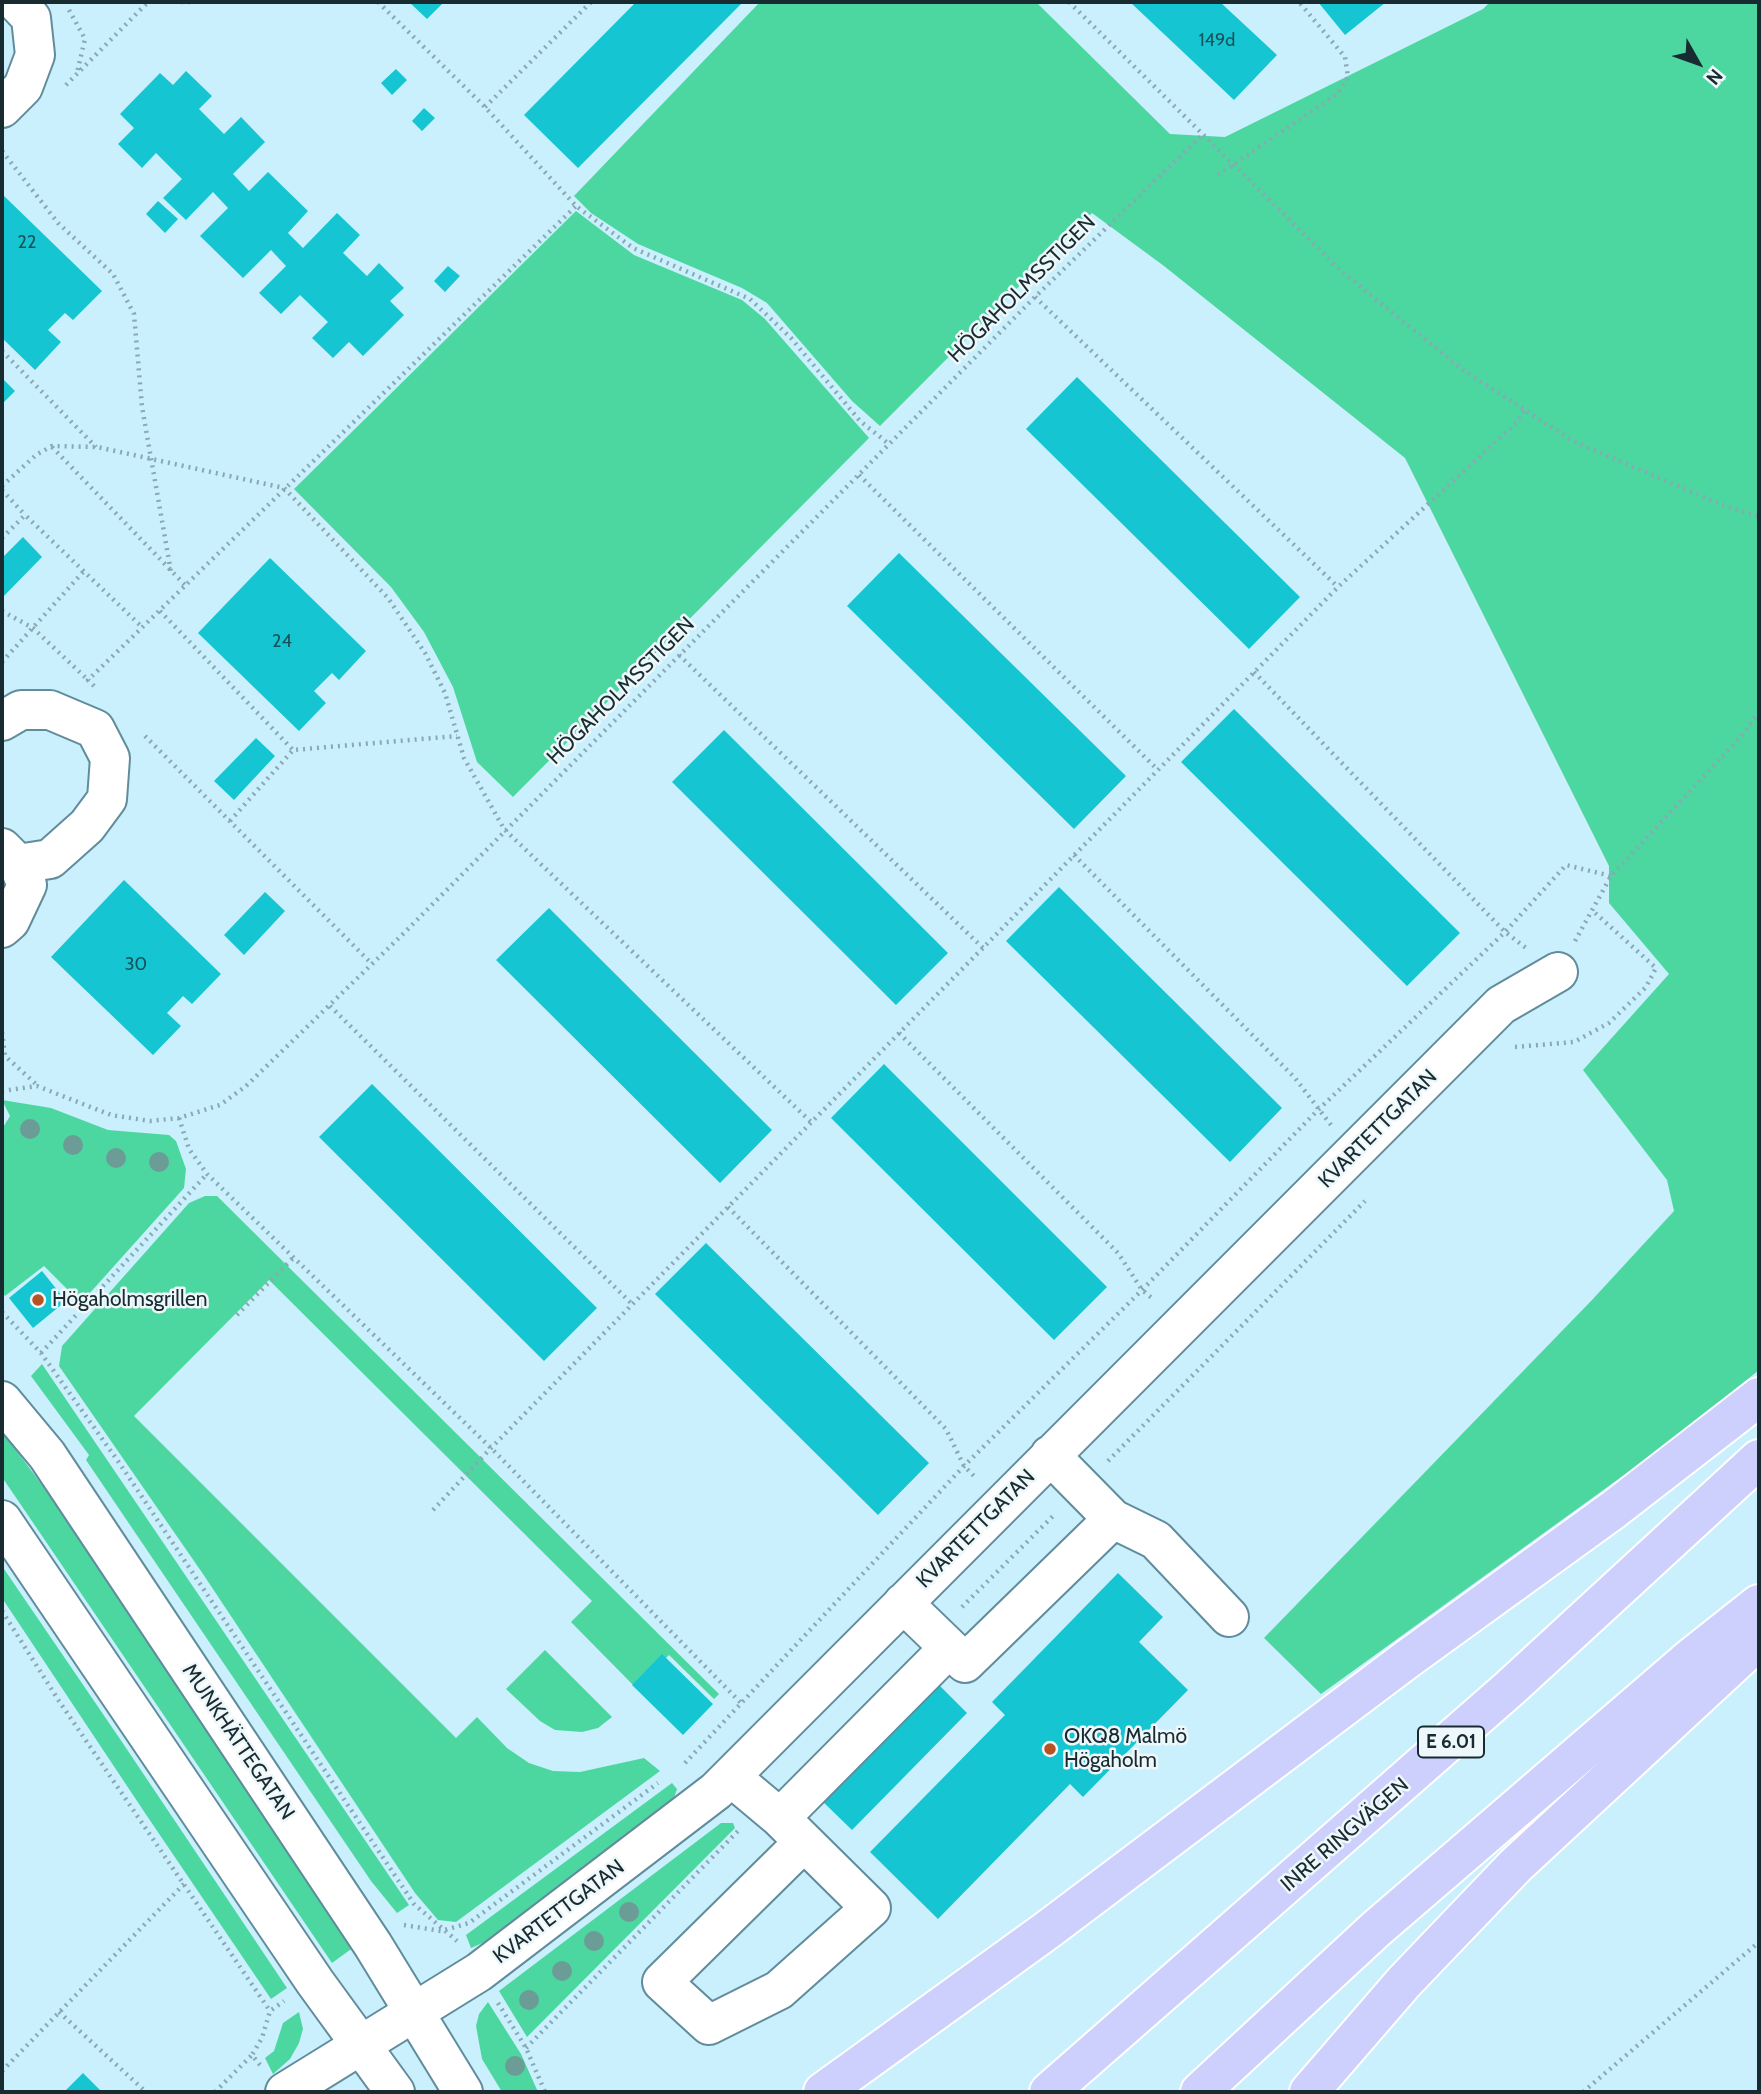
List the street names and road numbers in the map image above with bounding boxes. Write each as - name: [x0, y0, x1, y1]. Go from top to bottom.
- street label: HÖGAHOLMSSTIGEN: [943, 210, 1101, 368]
- street label: HÖGAHOLMSSTIGEN: [542, 612, 700, 770]
- street label: KVARTETTGATAN: [1313, 1064, 1443, 1194]
- street label: KVARTETTGATAN: [911, 1464, 1041, 1594]
- street label: MUNKHÄTTEGATAN: [176, 1659, 300, 1825]
- road number: E 6.01: [1418, 1726, 1484, 1758]
- street label: INRE RINGVÄGEN: [1276, 1773, 1414, 1897]
- street label: KVARTETTGATAN: [489, 1855, 629, 1969]

